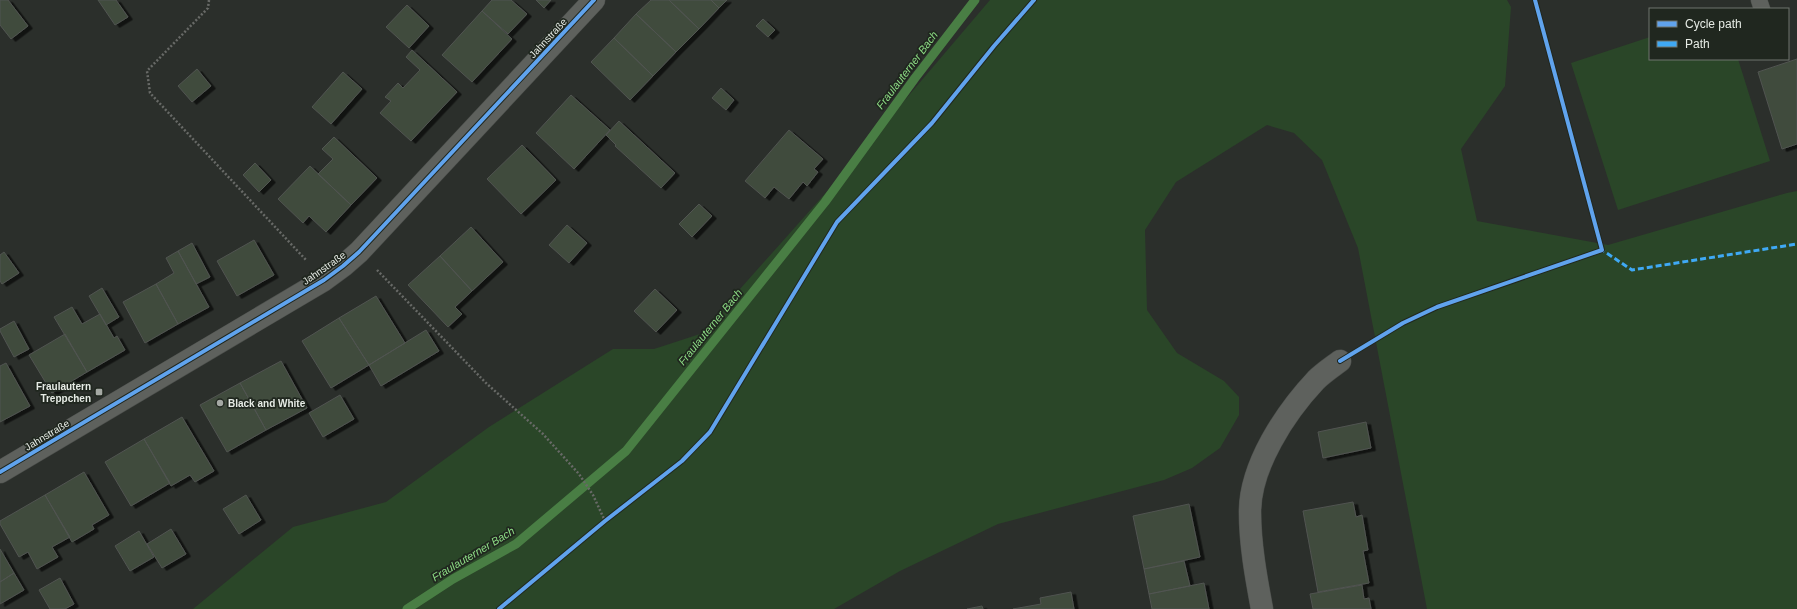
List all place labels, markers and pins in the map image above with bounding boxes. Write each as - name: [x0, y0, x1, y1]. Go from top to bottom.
- place label: Fraulautern Treppchen: [36, 381, 91, 404]
- marker: Fraulautern Treppchen: [94, 387, 104, 397]
- marker: Black and White: [215, 398, 225, 408]
- place label: Black and White: [228, 398, 306, 409]

